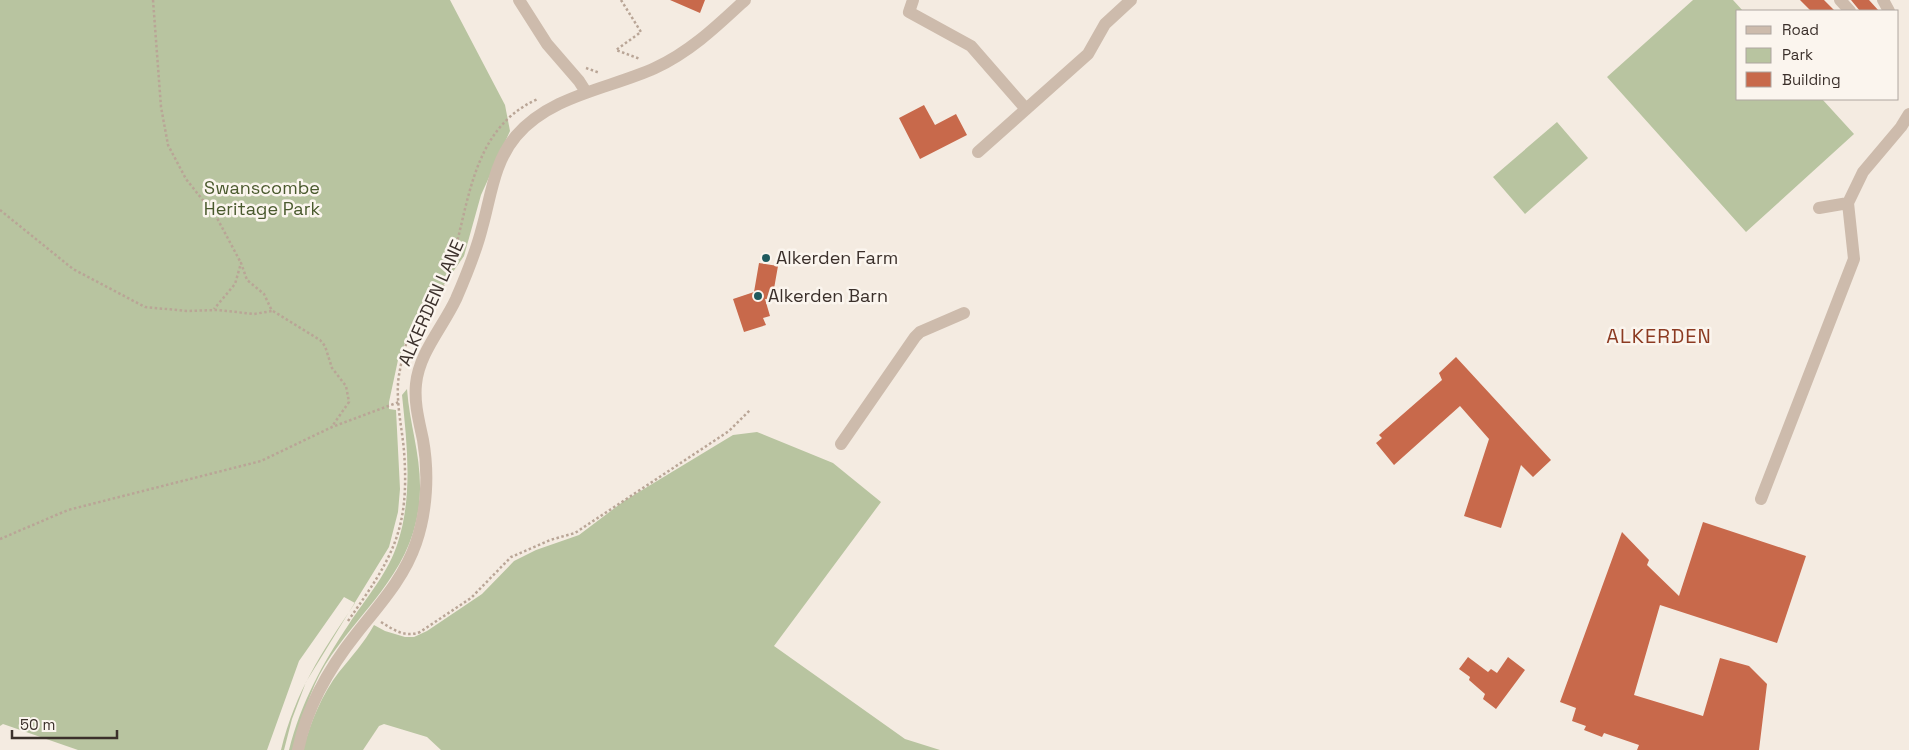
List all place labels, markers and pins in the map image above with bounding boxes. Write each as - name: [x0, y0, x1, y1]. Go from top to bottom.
- place label: Alkerden Farm: [776, 246, 898, 269]
- marker: Alkerden Farm: [760, 252, 772, 264]
- place label: Alkerden Barn: [768, 284, 888, 307]
- marker: Alkerden Barn: [752, 290, 764, 302]

